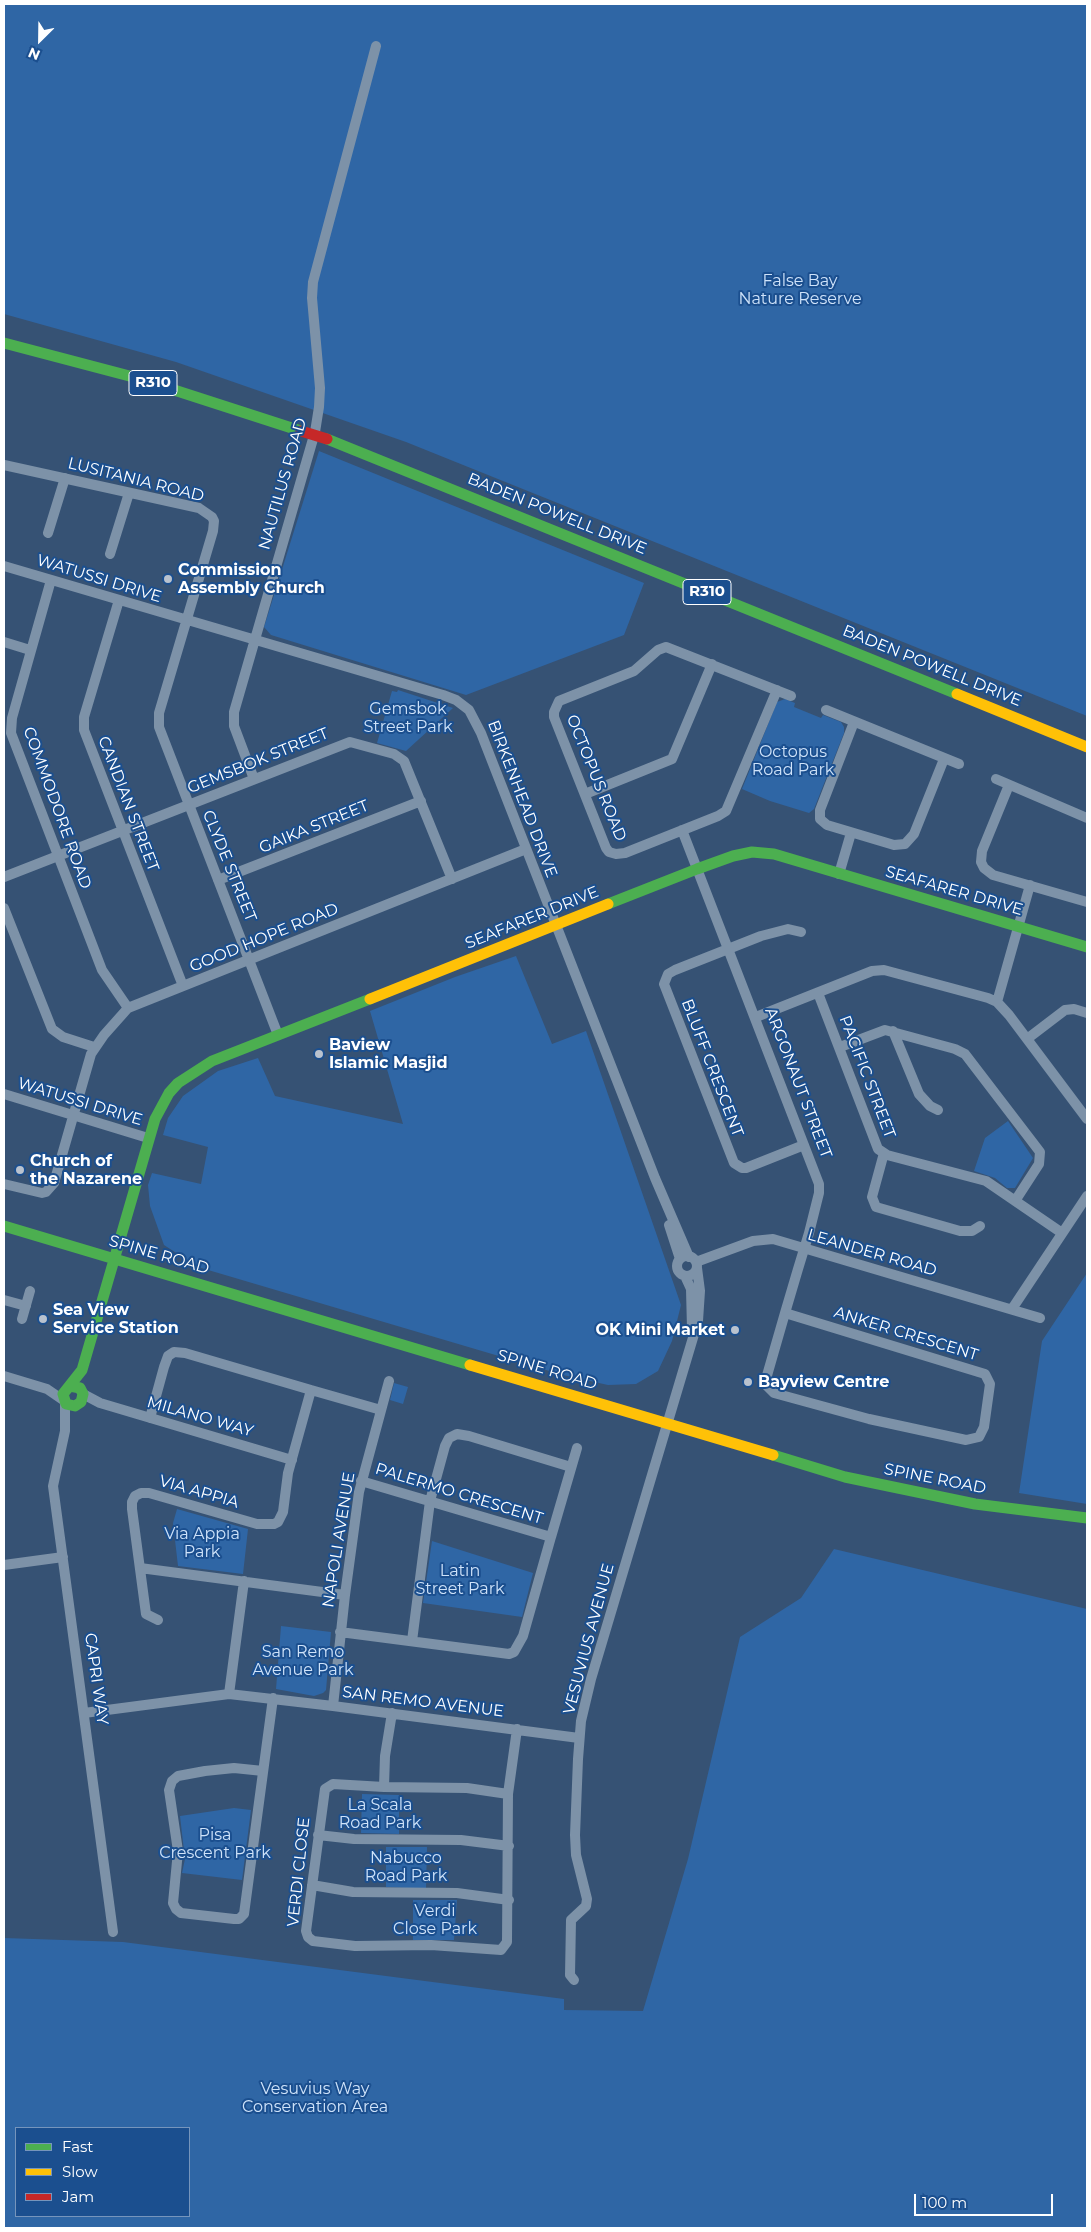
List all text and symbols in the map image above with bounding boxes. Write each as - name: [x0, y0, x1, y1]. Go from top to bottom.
- north arrow: [15, 15, 65, 65]
- text: N: [25, 43, 43, 64]
- park label: False Bay Nature Reserve: [738, 271, 862, 309]
- road number: R310: [129, 370, 177, 396]
- street label: NAUTILUS ROAD: [255, 416, 311, 552]
- street label: LUSITANIA ROAD: [66, 454, 206, 506]
- street label: BADEN POWELL DRIVE: [465, 469, 649, 559]
- street label: WATUSSI DRIVE: [34, 551, 164, 607]
- place label: Commission Assembly Church: [178, 560, 325, 598]
- marker: Commission Assembly Church: [162, 573, 174, 585]
- road number: R310: [683, 580, 731, 604]
- street label: BADEN POWELL DRIVE: [840, 621, 1024, 711]
- park label: Gemsbok Street Park: [363, 699, 453, 737]
- street label: OCTOPUS ROAD: [562, 712, 630, 844]
- street label: BIRKENHEAD DRIVE: [483, 718, 561, 880]
- street label: COMMODORE ROAD: [19, 724, 95, 892]
- street label: GEMSBOK STREET: [185, 724, 331, 798]
- street label: CANDIAN STREET: [93, 734, 163, 874]
- park label: Octopus Road Park: [752, 742, 834, 780]
- street label: GAIKA STREET: [256, 796, 372, 858]
- street label: CLYDE STREET: [198, 807, 260, 925]
- street label: SEAFARER DRIVE: [883, 862, 1025, 920]
- street label: SEAFARER DRIVE: [463, 882, 601, 954]
- street label: GOOD HOPE ROAD: [187, 899, 341, 977]
- street label: BLUFF CRESCENT: [677, 996, 747, 1140]
- street label: ARGONAUT STREET: [760, 1005, 836, 1161]
- street label: PACIFIC STREET: [835, 1013, 899, 1141]
- place label: Baview Islamic Masjid: [329, 1035, 447, 1073]
- marker: Baview Islamic Masjid: [313, 1048, 325, 1060]
- street label: WATUSSI DRIVE: [15, 1074, 145, 1130]
- place label: Church of the Nazarene: [30, 1151, 142, 1189]
- marker: Church of the Nazarene: [14, 1164, 26, 1176]
- street label: LEANDER ROAD: [805, 1225, 939, 1281]
- street label: SPINE ROAD: [107, 1232, 211, 1278]
- place label: Sea View Service Station: [53, 1300, 179, 1338]
- street label: ANKER CRESCENT: [831, 1303, 981, 1365]
- marker: Sea View Service Station: [37, 1313, 49, 1325]
- place label: OK Mini Market: [595, 1320, 725, 1340]
- marker: OK Mini Market: [729, 1324, 741, 1336]
- street label: SPINE ROAD: [495, 1346, 599, 1394]
- place label: Bayview Centre: [758, 1372, 889, 1392]
- marker: Bayview Centre: [742, 1376, 754, 1388]
- street label: MILANO WAY: [145, 1393, 255, 1441]
- street label: PALERMO CRESCENT: [373, 1459, 545, 1529]
- street label: SPINE ROAD: [882, 1460, 988, 1498]
- street label: VIA APPIA: [157, 1471, 241, 1513]
- street label: NAPOLI AVENUE: [319, 1471, 359, 1609]
- park label: Via Appia Park: [164, 1524, 240, 1562]
- park label: Latin Street Park: [415, 1561, 505, 1599]
- street label: VESUVIUS AVENUE: [560, 1561, 618, 1717]
- street label: CAPRI WAY: [80, 1632, 112, 1726]
- park label: San Remo Avenue Park: [252, 1642, 354, 1680]
- street label: SAN REMO AVENUE: [341, 1683, 505, 1721]
- park label: La Scala Road Park: [339, 1795, 421, 1833]
- street label: VERDI CLOSE: [284, 1816, 314, 1928]
- park label: Pisa Crescent Park: [159, 1825, 271, 1863]
- park label: Nabucco Road Park: [365, 1848, 447, 1886]
- park label: Verdi Close Park: [393, 1901, 477, 1939]
- park label: Vesuvius Way Conservation Area: [242, 2079, 388, 2117]
- legend: [15, 2127, 190, 2217]
- text: Fast: [62, 2137, 93, 2156]
- text: Slow: [62, 2162, 98, 2181]
- scale bar: [916, 2184, 1055, 2216]
- text: Jam: [62, 2187, 94, 2206]
- text: 100 m: [922, 2193, 967, 2212]

